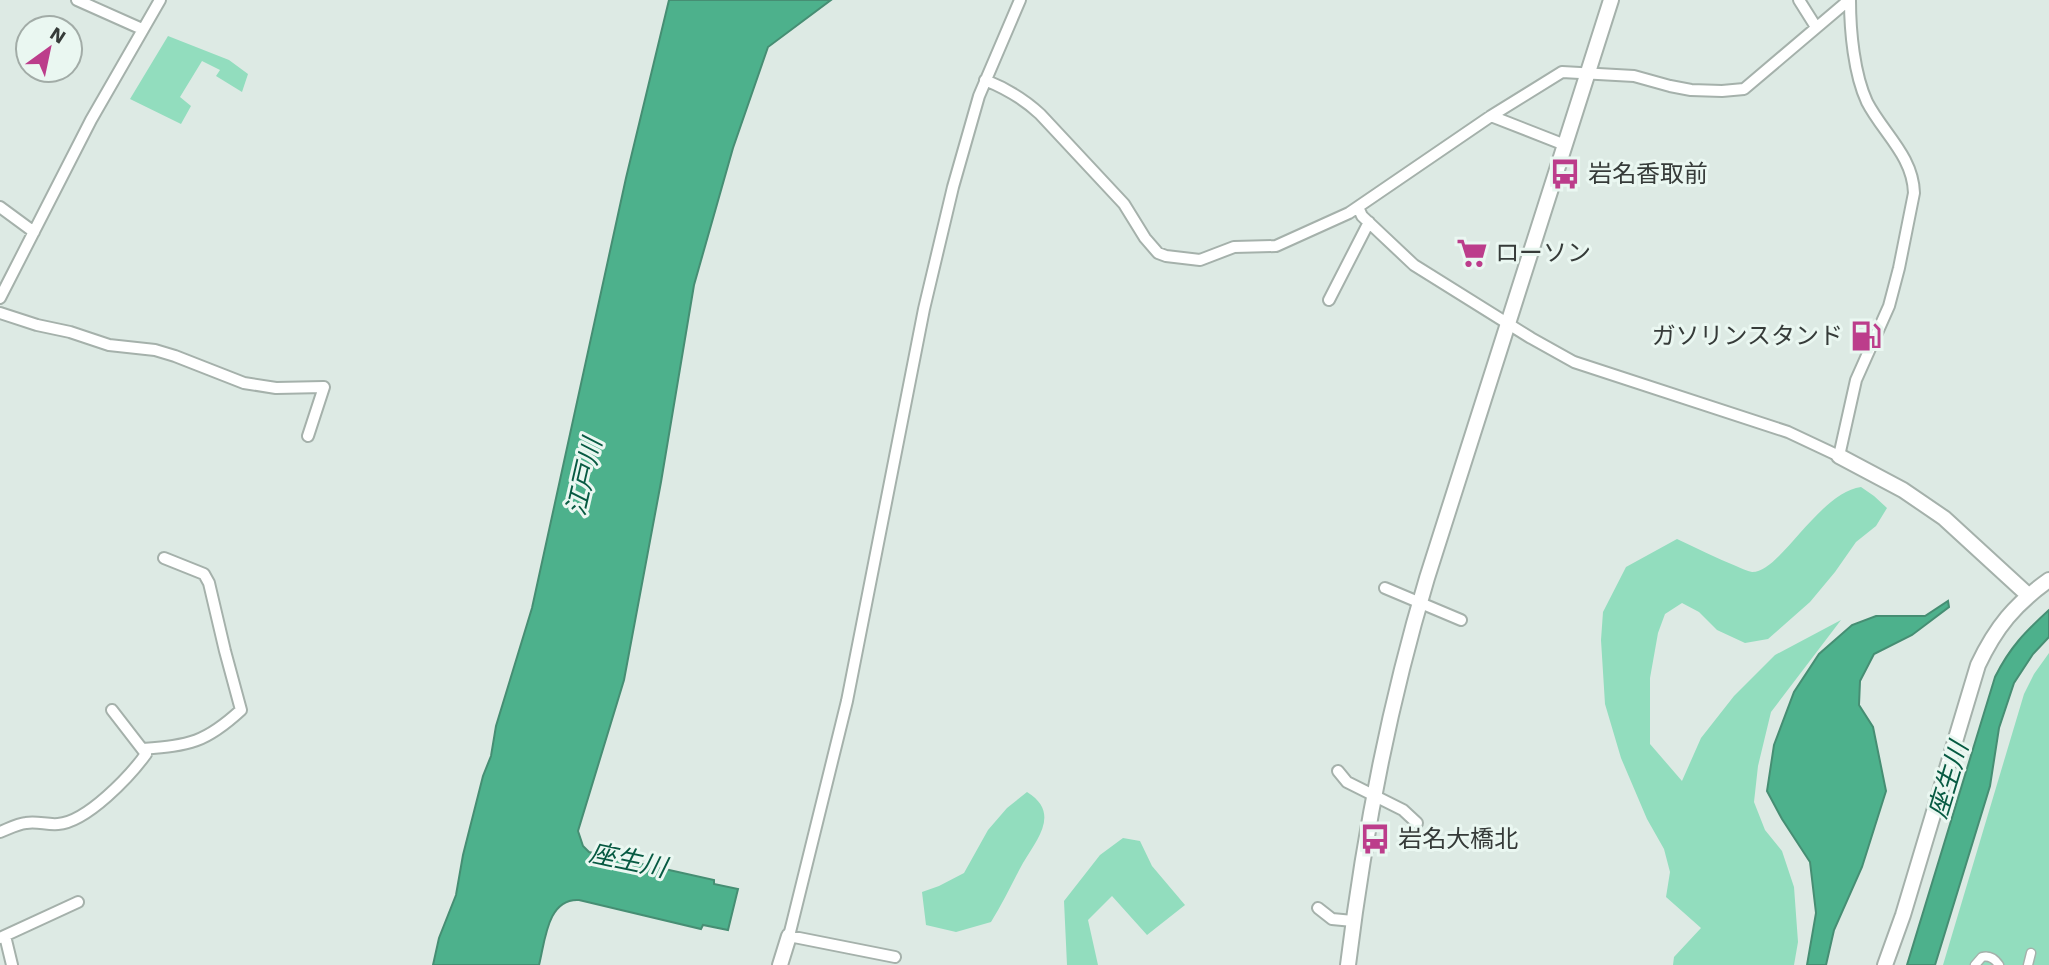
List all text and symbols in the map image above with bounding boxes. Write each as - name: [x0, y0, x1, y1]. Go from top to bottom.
- north arrow: [14, 14, 84, 84]
- text: N: [46, 22, 70, 49]
- bus stop icon: 岩名香取前: [1548, 157, 1582, 191]
- place label: 岩名香取前: [1588, 160, 1708, 188]
- supermarket icon: ローソン: [1455, 236, 1489, 270]
- place label: ローソン: [1495, 239, 1591, 267]
- fuel station icon: ガソリンスタンド: [1849, 319, 1883, 353]
- place label: ガソリンスタンド: [1651, 322, 1843, 350]
- water label: 江戸川: [561, 433, 608, 518]
- water label: 座生川: [1922, 735, 1975, 822]
- bus stop icon: 岩名大橋北: [1358, 822, 1392, 856]
- place label: 岩名大橋北: [1398, 825, 1518, 853]
- water label: 座生川: [587, 837, 672, 883]

